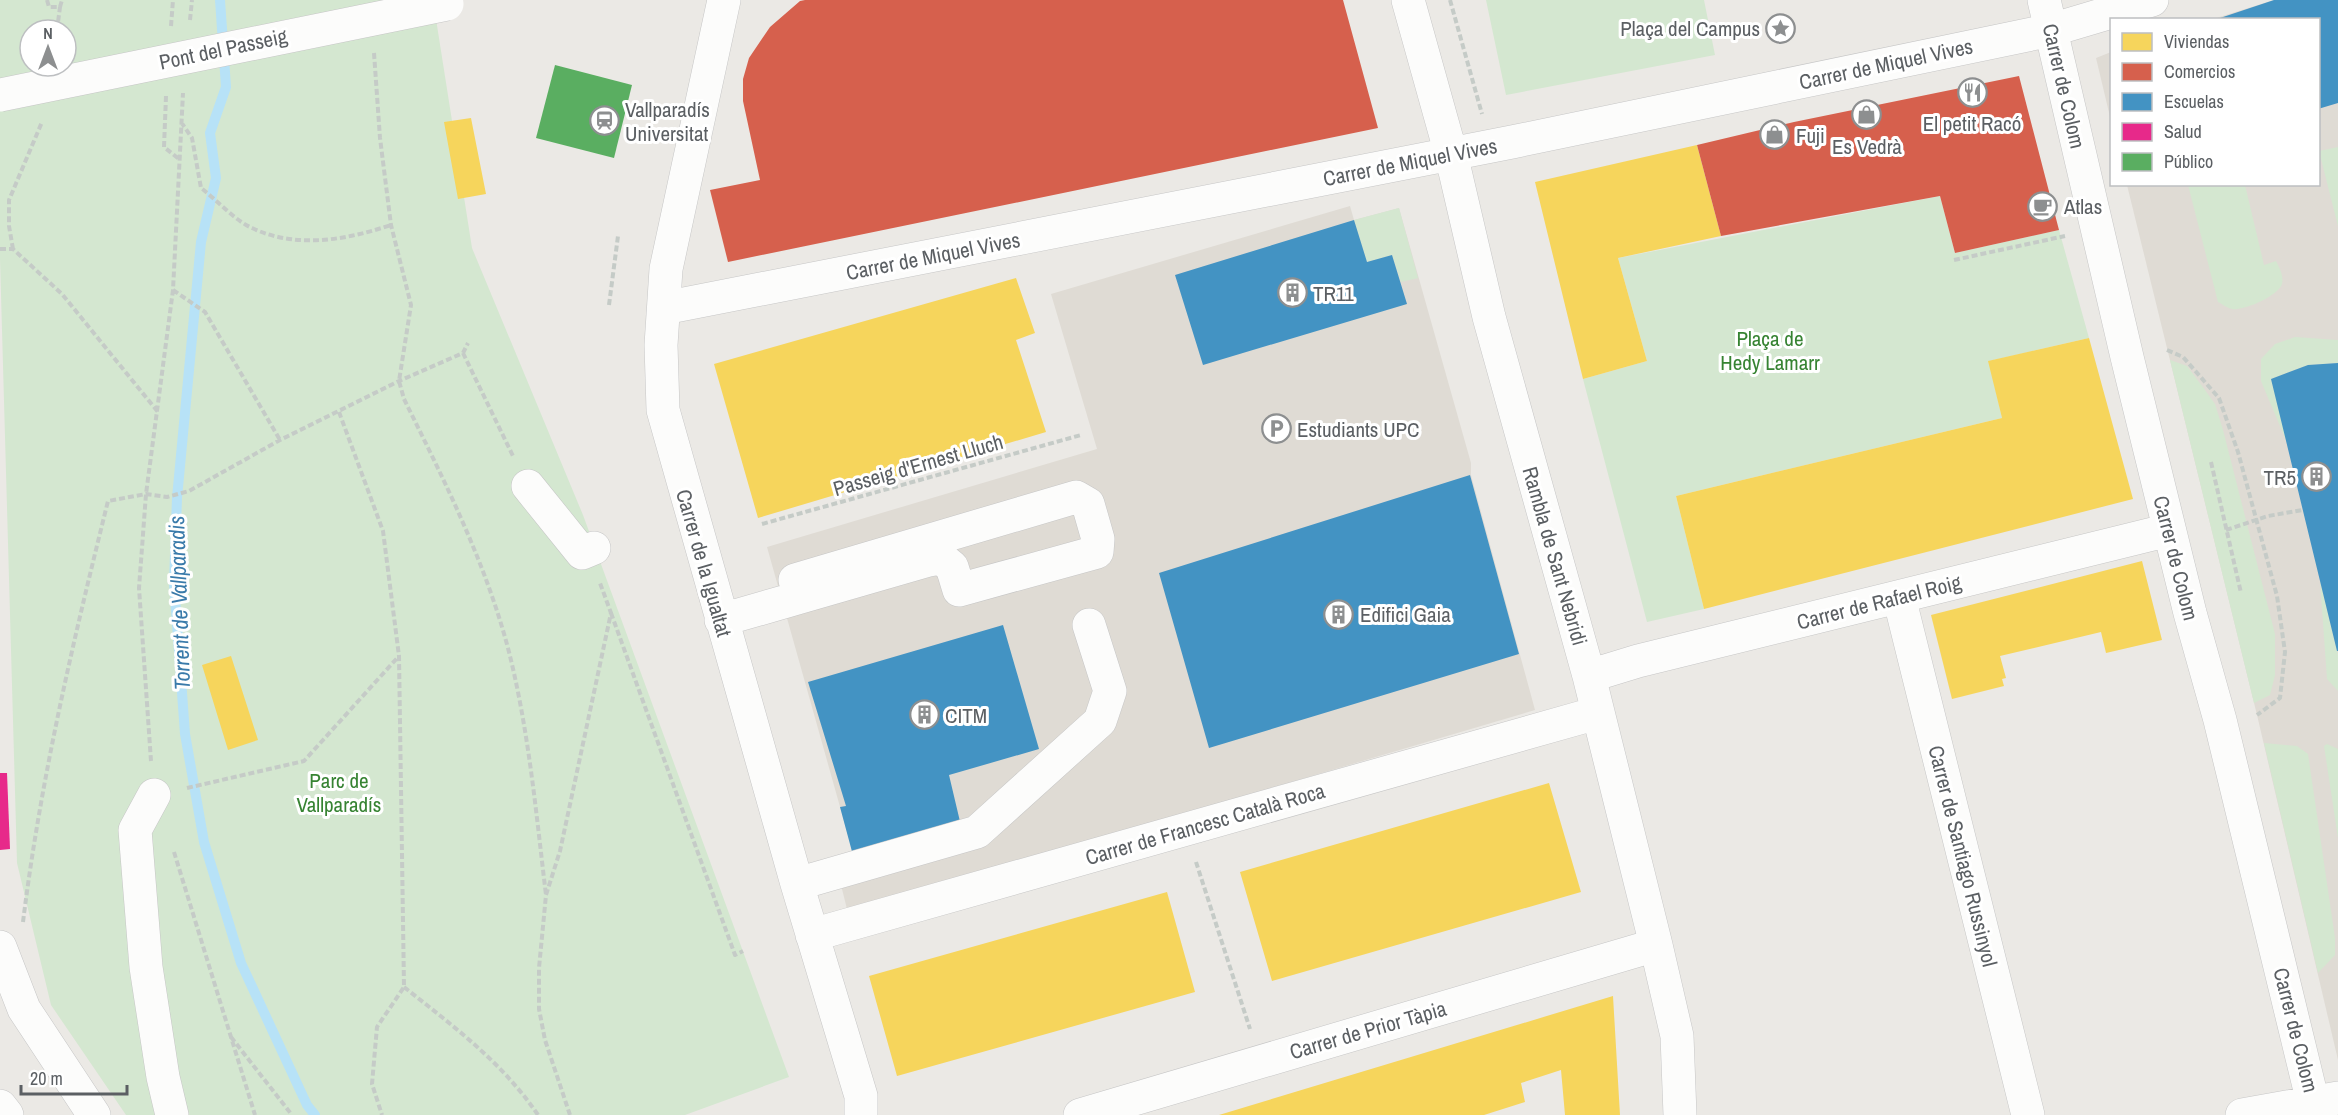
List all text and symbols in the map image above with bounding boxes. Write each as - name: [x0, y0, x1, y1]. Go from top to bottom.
- place icon: Plaça del Campus: [1765, 12, 1797, 44]
- place label: Plaça del Campus: [1620, 14, 1760, 43]
- north arrow: [18, 18, 78, 78]
- legend: [2110, 18, 2320, 186]
- street label: Pont del Passeig: [156, 21, 290, 77]
- street label: Carrer de Colom: [2036, 21, 2092, 151]
- text: N: [43, 22, 53, 44]
- text: Viviendas: [2164, 29, 2229, 54]
- street label: Carrer de Miquel Vives: [1797, 31, 1975, 97]
- text: Comercios: [2164, 59, 2235, 84]
- restaurant icon: El petit Racó: [1956, 76, 1988, 108]
- text: Escuelas: [2164, 89, 2224, 114]
- place label: Vallparadís Universitat: [625, 95, 710, 148]
- shop icon: Es Vedrà: [1851, 99, 1883, 131]
- station icon: Vallparadís Universitat: [588, 105, 620, 137]
- place label: El petit Racó: [1923, 109, 2021, 138]
- shop icon: Fuji: [1759, 119, 1791, 151]
- text: Salud: [2164, 119, 2202, 144]
- place label: Fuji: [1796, 121, 1825, 150]
- street label: Carrer de Miquel Vives: [1320, 131, 1500, 193]
- place label: Es Vedrà: [1832, 132, 1902, 161]
- text: Público: [2164, 149, 2213, 174]
- cafe icon: Atlas: [2027, 190, 2059, 222]
- place label: Atlas: [2063, 192, 2102, 221]
- street label: Carrer de Miquel Vives: [843, 225, 1023, 287]
- building icon: TR11: [1276, 277, 1308, 309]
- place label: TR11: [1313, 279, 1354, 308]
- park label: Plaça de Hedy Lamarr: [1720, 324, 1820, 377]
- parking icon: Estudiants UPC: [1260, 413, 1292, 445]
- place label: Estudiants UPC: [1297, 415, 1420, 444]
- street label: Passeig d'Ernest Lluch: [830, 427, 1006, 503]
- building icon: TR5: [2301, 461, 2333, 493]
- street label: Rambla de Sant Nebridi: [1516, 463, 1594, 649]
- place label: TR5: [2263, 463, 2296, 492]
- street label: Carrer de la Igualtat: [669, 486, 739, 640]
- street label: Carrer de Colom: [2147, 493, 2205, 623]
- water label: Torrent de Vallparadis: [161, 515, 197, 691]
- street label: Carrer de Rafael Roig: [1794, 567, 1965, 636]
- building icon: Edifici Gaia: [1323, 598, 1355, 630]
- place label: Edifici Gaia: [1360, 600, 1451, 629]
- building icon: CITM: [908, 699, 940, 731]
- place label: CITM: [945, 701, 987, 730]
- street label: Carrer de Santiago Russinyol: [1921, 742, 2005, 970]
- park label: Parc de Vallparadís: [297, 766, 381, 819]
- street label: Carrer de Francesc Català Roca: [1082, 776, 1329, 872]
- street label: Carrer de Colom: [2267, 965, 2325, 1095]
- street label: Carrer de Prior Tàpia: [1286, 994, 1450, 1066]
- scale bar: [21, 1058, 128, 1096]
- text: 20 m: [30, 1066, 63, 1091]

